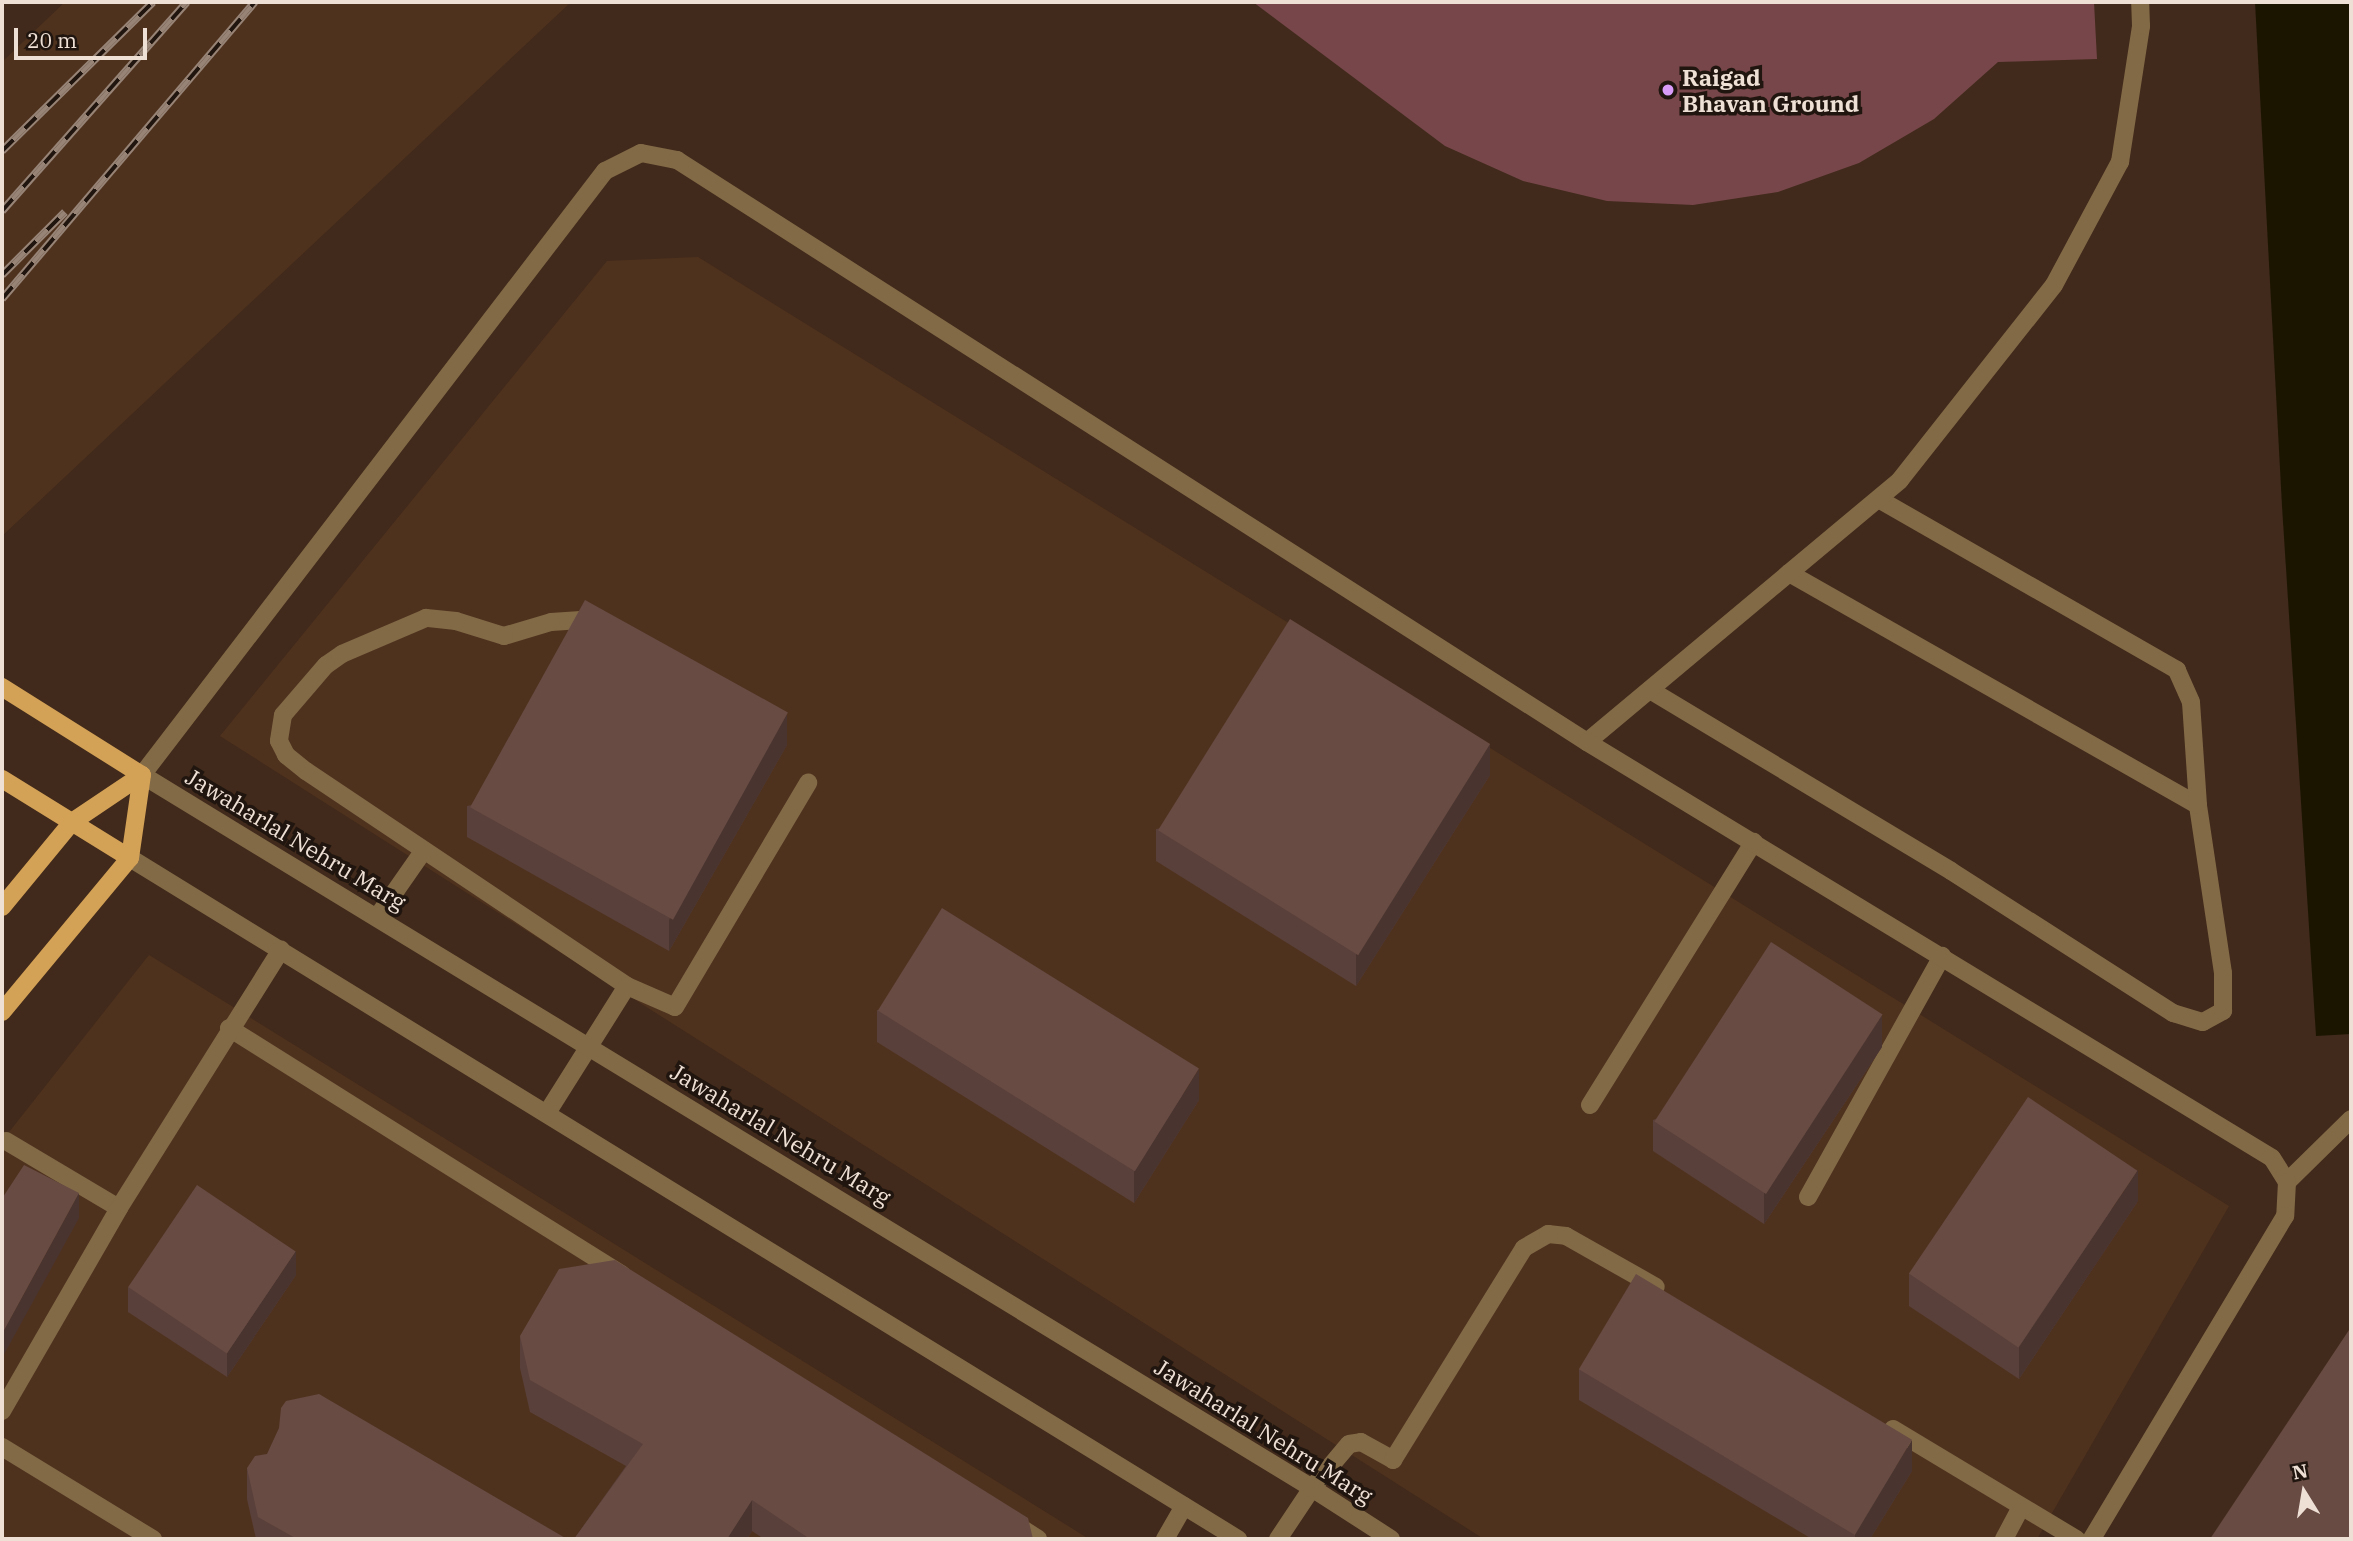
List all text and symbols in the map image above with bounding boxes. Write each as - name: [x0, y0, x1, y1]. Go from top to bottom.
- scale bar: [18, 14, 150, 58]
- text: 20 m: [27, 26, 77, 54]
- place label: Raigad Bhavan Ground: [1682, 63, 1859, 117]
- marker: Raigad Bhavan Ground: [1660, 82, 1676, 98]
- street label: Jawaharlal Nehru Marg: [181, 762, 411, 916]
- street label: Jawaharlal Nehru Marg: [666, 1057, 896, 1211]
- street label: Jawaharlal Nehru Marg: [1150, 1353, 1378, 1509]
- north arrow: [2269, 1457, 2339, 1527]
- text: N: [2290, 1458, 2310, 1485]

